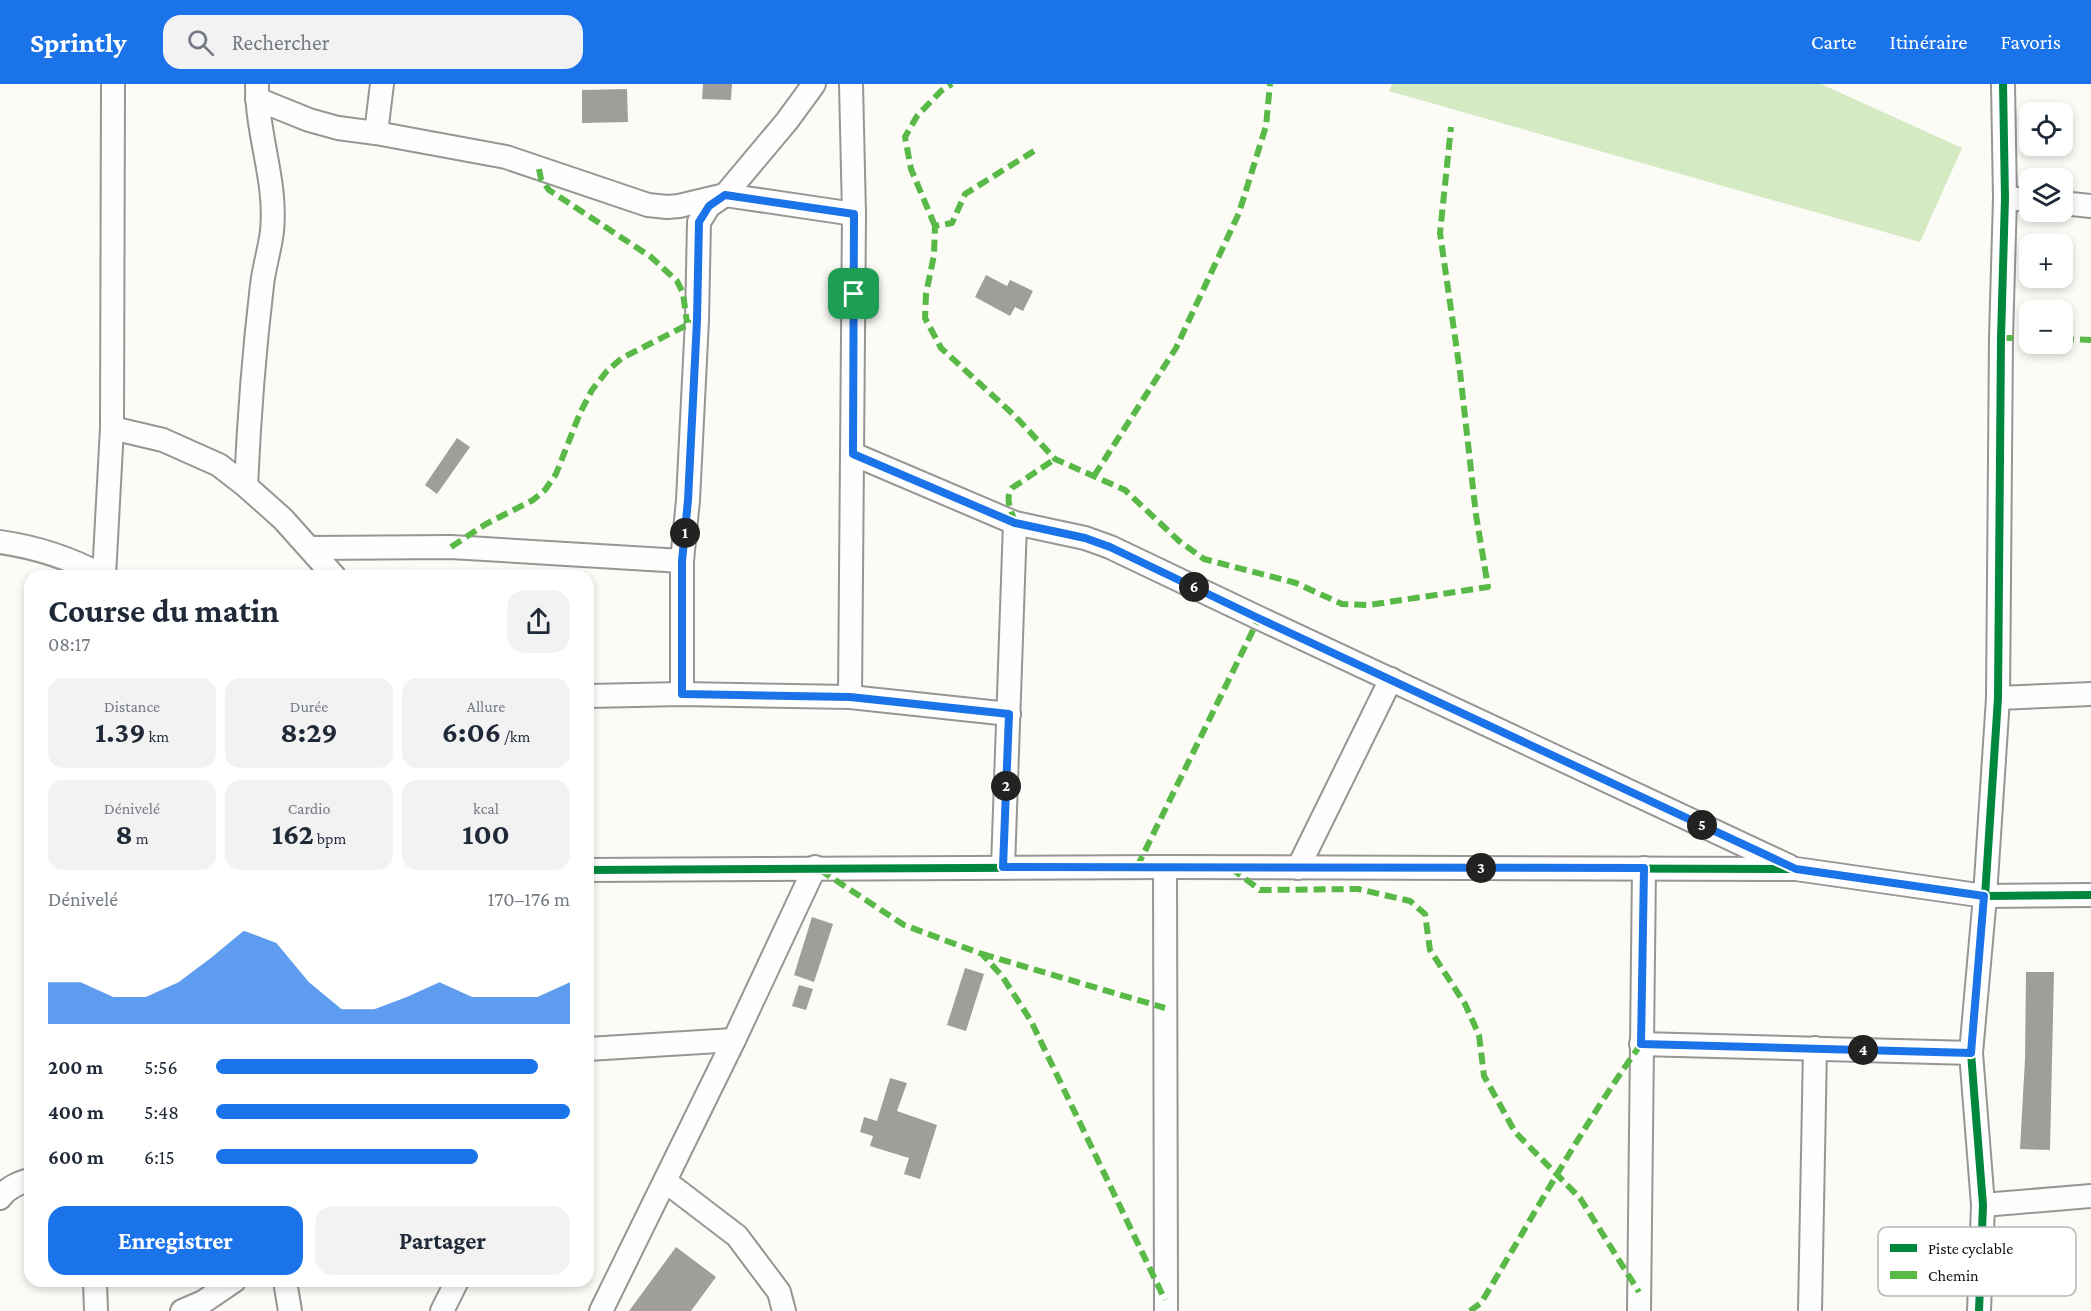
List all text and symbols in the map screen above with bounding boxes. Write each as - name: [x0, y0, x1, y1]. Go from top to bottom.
- search box: [163, 15, 583, 69]
- icon: search: [184, 26, 217, 59]
- text: Sprintly: [30, 27, 127, 58]
- text: Rechercher: [232, 30, 329, 55]
- text: Carte: [1811, 30, 1857, 54]
- text: Itinéraire: [1890, 30, 1967, 54]
- text: Favoris: [2000, 30, 2061, 54]
- map controls: [2019, 102, 2073, 354]
- button: locate: [2019, 102, 2073, 156]
- button: layers: [2019, 168, 2073, 222]
- button: +: [2019, 234, 2073, 288]
- pin: [828, 268, 879, 319]
- icon: arrive: [837, 277, 870, 310]
- button: −: [2019, 300, 2073, 354]
- pin: 1: [670, 518, 700, 548]
- text: 1: [682, 524, 688, 541]
- pin: 6: [1179, 572, 1209, 602]
- text: 6: [1190, 578, 1198, 595]
- button: share: [507, 590, 570, 653]
- text: Course du matin: [48, 592, 279, 629]
- text: 08:17: [48, 633, 91, 655]
- text: Distance: [104, 698, 160, 715]
- text: Durée: [290, 698, 328, 715]
- text: Allure: [467, 698, 505, 715]
- text: 1.39: [95, 715, 146, 748]
- text: 8:29: [280, 715, 338, 748]
- text: 6:06: [442, 715, 501, 748]
- text: km: [146, 728, 169, 745]
- text: /km: [501, 728, 530, 745]
- pin: 2: [991, 771, 1021, 801]
- text: 2: [1002, 777, 1010, 794]
- text: Dénivelé: [104, 800, 160, 817]
- text: Cardio: [288, 800, 330, 817]
- text: kcal: [473, 800, 499, 817]
- pin: 5: [1687, 810, 1717, 840]
- text: 5: [1698, 816, 1706, 833]
- text: 8: [115, 817, 133, 850]
- text: 162: [272, 817, 314, 850]
- text: 100: [462, 817, 510, 850]
- text: m: [133, 830, 149, 847]
- text: bpm: [314, 830, 346, 847]
- pin: 3: [1466, 853, 1496, 883]
- text: 3: [1477, 859, 1485, 876]
- text: Dénivelé: [48, 888, 118, 910]
- text: 170–176 m: [488, 888, 570, 910]
- pin: 4: [1848, 1035, 1878, 1065]
- text: 4: [1859, 1041, 1867, 1058]
- text: 200 m: [48, 1056, 103, 1078]
- text: 5:56: [144, 1056, 178, 1078]
- text: 400 m: [48, 1101, 104, 1123]
- text: 5:48: [144, 1101, 179, 1123]
- text: 600 m: [48, 1146, 104, 1168]
- text: 6:15: [144, 1146, 175, 1168]
- button: Enregistrer: [48, 1206, 303, 1275]
- button: Partager: [315, 1206, 570, 1275]
- legend: [1878, 1227, 2076, 1296]
- text: Piste cyclable: [1928, 1240, 2013, 1258]
- text: Chemin: [1928, 1267, 1979, 1284]

